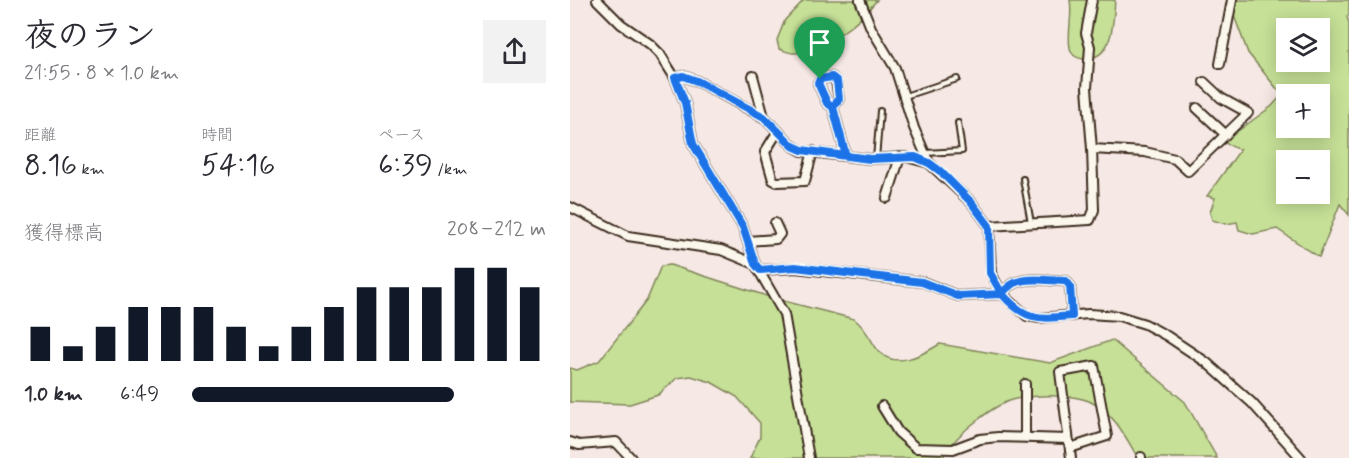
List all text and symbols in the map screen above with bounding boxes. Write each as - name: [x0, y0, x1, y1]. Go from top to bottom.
- text: 夜のラン: [24, 15, 156, 59]
- pin: [794, 17, 845, 79]
- map controls: [1276, 18, 1330, 204]
- button: layers: [1276, 18, 1330, 72]
- button: share: [483, 20, 546, 83]
- icon: arrive: [803, 26, 836, 59]
- text: 21:55 · 8 × 1.0 km: [24, 60, 179, 87]
- button: +: [1276, 84, 1330, 138]
- text: 距離: [24, 125, 56, 146]
- text: 時間: [201, 125, 233, 146]
- text: ペース: [378, 125, 425, 146]
- text: 8.16: [24, 146, 77, 185]
- text: 54:16: [201, 146, 275, 185]
- text: 6:39: [378, 146, 433, 185]
- button: −: [1276, 150, 1330, 204]
- text: km: [77, 159, 105, 180]
- text: /km: [433, 159, 467, 180]
- text: 208–212 m: [447, 216, 546, 243]
- text: 獲得標高: [24, 220, 104, 247]
- text: 1.0 km: [24, 381, 83, 408]
- text: 6:49: [120, 381, 159, 408]

